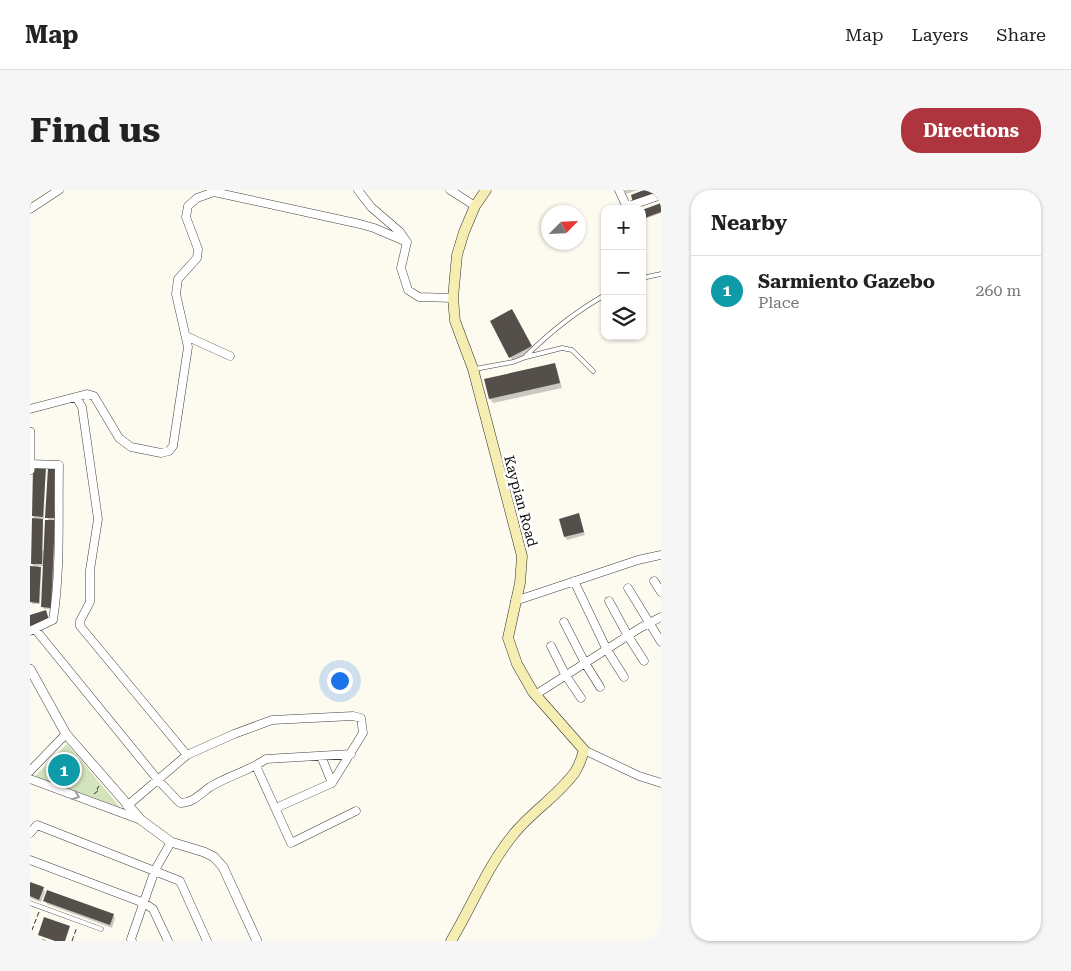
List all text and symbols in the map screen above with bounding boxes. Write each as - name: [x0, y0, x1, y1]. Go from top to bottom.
- text: Map: [25, 21, 79, 49]
- text: Map: [845, 24, 884, 45]
- text: Layers: [912, 24, 968, 45]
- text: Share: [996, 24, 1046, 45]
- button: Directions: [901, 108, 1041, 153]
- text: Find us: [30, 110, 160, 151]
- north arrow: [541, 205, 586, 250]
- map controls: [601, 205, 646, 340]
- button: +: [601, 205, 646, 250]
- text: Nearby: [711, 211, 787, 235]
- button: −: [601, 250, 646, 295]
- text: Sarmiento Gazebo: [758, 270, 935, 293]
- text: 1: [723, 281, 731, 300]
- text: 260 m: [975, 281, 1021, 300]
- text: Place: [758, 293, 799, 312]
- button: layers: [601, 295, 646, 340]
- street label: Kaypian Road: [501, 454, 541, 548]
- your location: [327, 668, 353, 694]
- pin: 1: [48, 751, 80, 789]
- one-way arrow: [71, 790, 80, 800]

